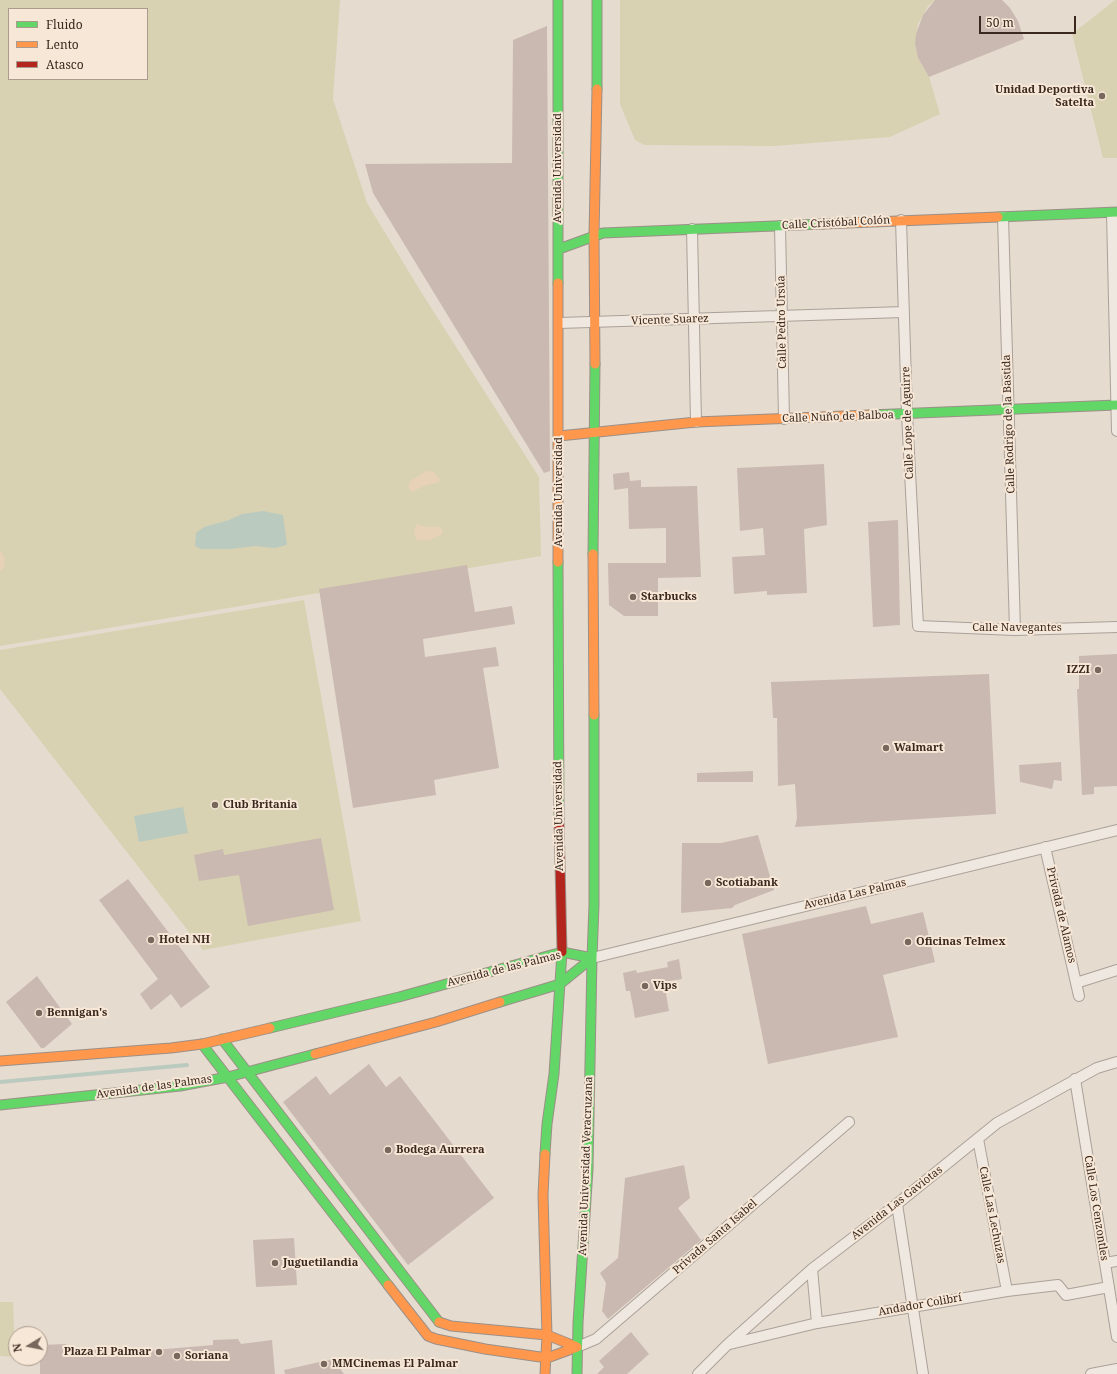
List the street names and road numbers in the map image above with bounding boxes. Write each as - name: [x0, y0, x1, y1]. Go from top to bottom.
- street label: Avenida Universidad: [551, 113, 565, 223]
- street label: Calle Cristóbal Colón: [782, 214, 890, 232]
- street label: Calle Pedro Ursúa: [775, 275, 789, 369]
- street label: Vicente Suarez: [631, 312, 709, 328]
- street label: Calle Rodrigo de la Bastida: [1000, 354, 1018, 494]
- street label: Calle Lope de Aguirre: [899, 366, 917, 480]
- street label: Calle Nuño de Balboa: [782, 408, 894, 426]
- street label: Avenida Universidad: [552, 437, 566, 547]
- street label: Calle Navegantes: [972, 621, 1062, 635]
- street label: Avenida Universidad: [551, 761, 567, 871]
- street label: Privada de Alamos: [1044, 866, 1078, 964]
- street label: Avenida Las Palmas: [803, 876, 907, 912]
- street label: Avenida de las Palmas: [446, 949, 562, 989]
- street label: Avenida de las Palmas: [95, 1072, 213, 1102]
- street label: Avenida Universidad Veracruzana: [576, 1076, 596, 1256]
- street label: Calle Los Cenzontles: [1081, 1154, 1111, 1262]
- street label: Avenida Las Gaviotas: [849, 1163, 945, 1243]
- street label: Calle Las Lechuzas: [976, 1166, 1008, 1264]
- street label: Privada Santa Isabel: [670, 1197, 760, 1277]
- street label: Andador Colibrí: [877, 1291, 963, 1319]

